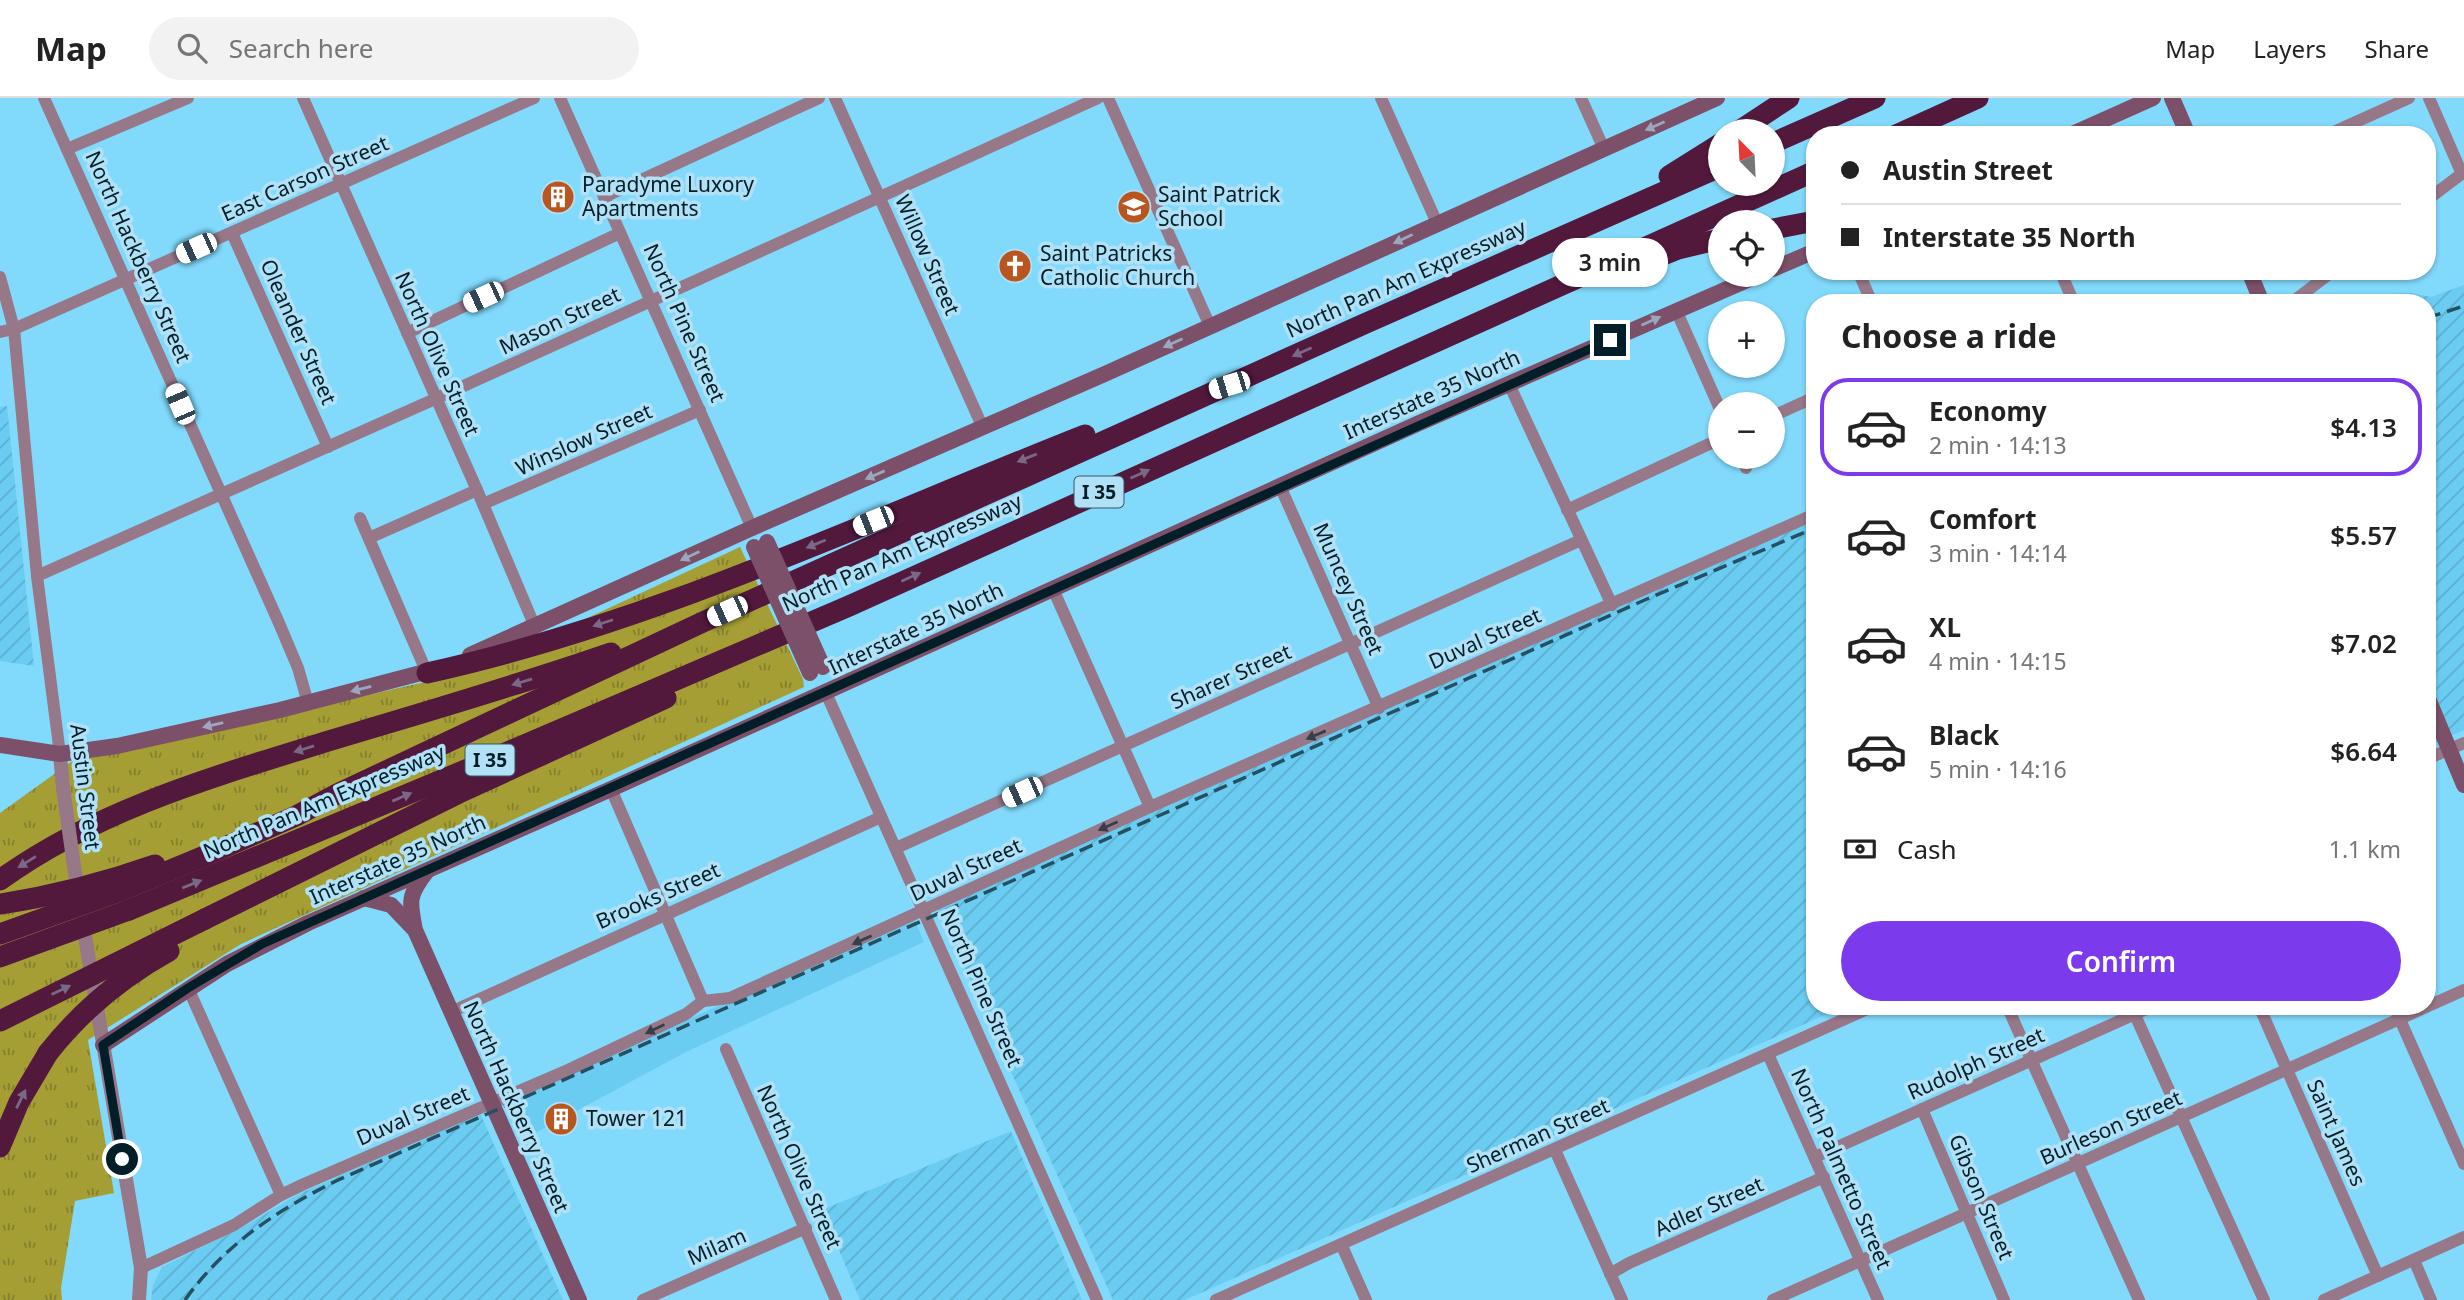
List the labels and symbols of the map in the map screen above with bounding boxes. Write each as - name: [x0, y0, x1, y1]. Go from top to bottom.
- north arrow: [1708, 119, 1785, 196]
- one-way arrow: [1645, 120, 1665, 132]
- street label: East Carson Street: [217, 128, 393, 228]
- street label: North Hackberry Street: [80, 146, 198, 367]
- place label: Paradyme Luxory Apartments: [582, 170, 754, 222]
- building icon: Paradyme Luxory Apartments: [539, 178, 577, 216]
- place label: Saint Patrick School: [1158, 180, 1281, 232]
- school or university icon: Saint Patrick School: [1115, 188, 1153, 226]
- street label: Willow Street: [889, 190, 967, 319]
- street label: North Pan Am Expressway: [1281, 212, 1530, 344]
- car: [173, 230, 220, 266]
- one-way arrow: [1392, 234, 1413, 245]
- callout: 3 min: [1552, 238, 1668, 288]
- street label: North Pine Street: [637, 239, 733, 406]
- place label: Saint Patricks Catholic Church: [1040, 239, 1195, 291]
- church icon: Saint Patricks Catholic Church: [996, 247, 1034, 285]
- street label: Oleander Street: [254, 255, 344, 409]
- street label: North Olive Street: [389, 267, 487, 441]
- car: [460, 279, 507, 315]
- street label: Mason Street: [494, 280, 625, 360]
- one-way arrow: [1641, 316, 1662, 327]
- route end: [1594, 324, 1626, 356]
- one-way arrow: [1163, 337, 1183, 349]
- street label: Interstate 35 North: [1339, 343, 1524, 445]
- one-way arrow: [1292, 346, 1312, 358]
- car: [1206, 369, 1253, 401]
- car: [163, 381, 198, 427]
- street label: Winslow Street: [511, 396, 656, 482]
- one-way arrow: [1016, 453, 1037, 464]
- one-way arrow: [1130, 468, 1151, 479]
- one-way arrow: [865, 470, 886, 481]
- road number: I 35: [1074, 476, 1124, 508]
- street label: North Pan Am Expressway: [777, 486, 1026, 618]
- car: [850, 503, 897, 539]
- street label: Muncey Street: [1307, 518, 1391, 659]
- one-way arrow: [805, 539, 826, 550]
- one-way arrow: [680, 551, 701, 562]
- one-way arrow: [901, 571, 921, 583]
- street label: Interstate 35 North: [824, 575, 1008, 681]
- car: [704, 593, 751, 629]
- street label: Duval Street: [1424, 601, 1546, 675]
- one-way arrow: [592, 618, 613, 628]
- street label: Sharer Street: [1166, 637, 1296, 715]
- one-way arrow: [511, 678, 532, 688]
- one-way arrow: [350, 684, 372, 695]
- one-way arrow: [202, 720, 224, 731]
- street label: Austin Street: [64, 722, 108, 852]
- one-way arrow: [1306, 730, 1327, 741]
- street label: North Pan Am Expressway: [199, 737, 449, 865]
- one-way arrow: [293, 744, 314, 754]
- road number: I 35: [466, 744, 514, 776]
- car: [999, 774, 1046, 810]
- one-way arrow: [392, 791, 413, 802]
- street label: Interstate 35 North: [305, 808, 490, 910]
- one-way arrow: [1098, 820, 1118, 832]
- street label: Duval Street: [905, 831, 1026, 907]
- one-way arrow: [17, 855, 36, 868]
- street label: Brooks Street: [591, 855, 724, 935]
- one-way arrow: [182, 878, 203, 889]
- street label: North Pine Street: [934, 904, 1030, 1071]
- one-way arrow: [851, 935, 872, 946]
- one-way arrow: [51, 985, 71, 996]
- street label: North Hackberry Street: [458, 996, 576, 1217]
- street label: Rudolph Street: [1903, 1020, 2049, 1106]
- one-way arrow: [645, 1023, 665, 1035]
- street label: North Palmetto Street: [1785, 1064, 1899, 1274]
- street label: Saint James: [2301, 1075, 2373, 1190]
- street label: Duval Street: [352, 1079, 474, 1151]
- street label: North Olive Street: [751, 1080, 849, 1254]
- street label: Burleson Street: [2035, 1083, 2186, 1171]
- one-way arrow: [14, 1088, 26, 1108]
- street label: Sherman Street: [1462, 1091, 1614, 1179]
- building icon: Tower 121: [542, 1100, 580, 1138]
- place label: Tower 121: [586, 1104, 687, 1132]
- street label: Gibson Street: [1943, 1130, 2021, 1264]
- route start: [106, 1143, 138, 1175]
- street label: Adler Street: [1650, 1169, 1768, 1243]
- street label: Milam: [683, 1221, 750, 1271]

